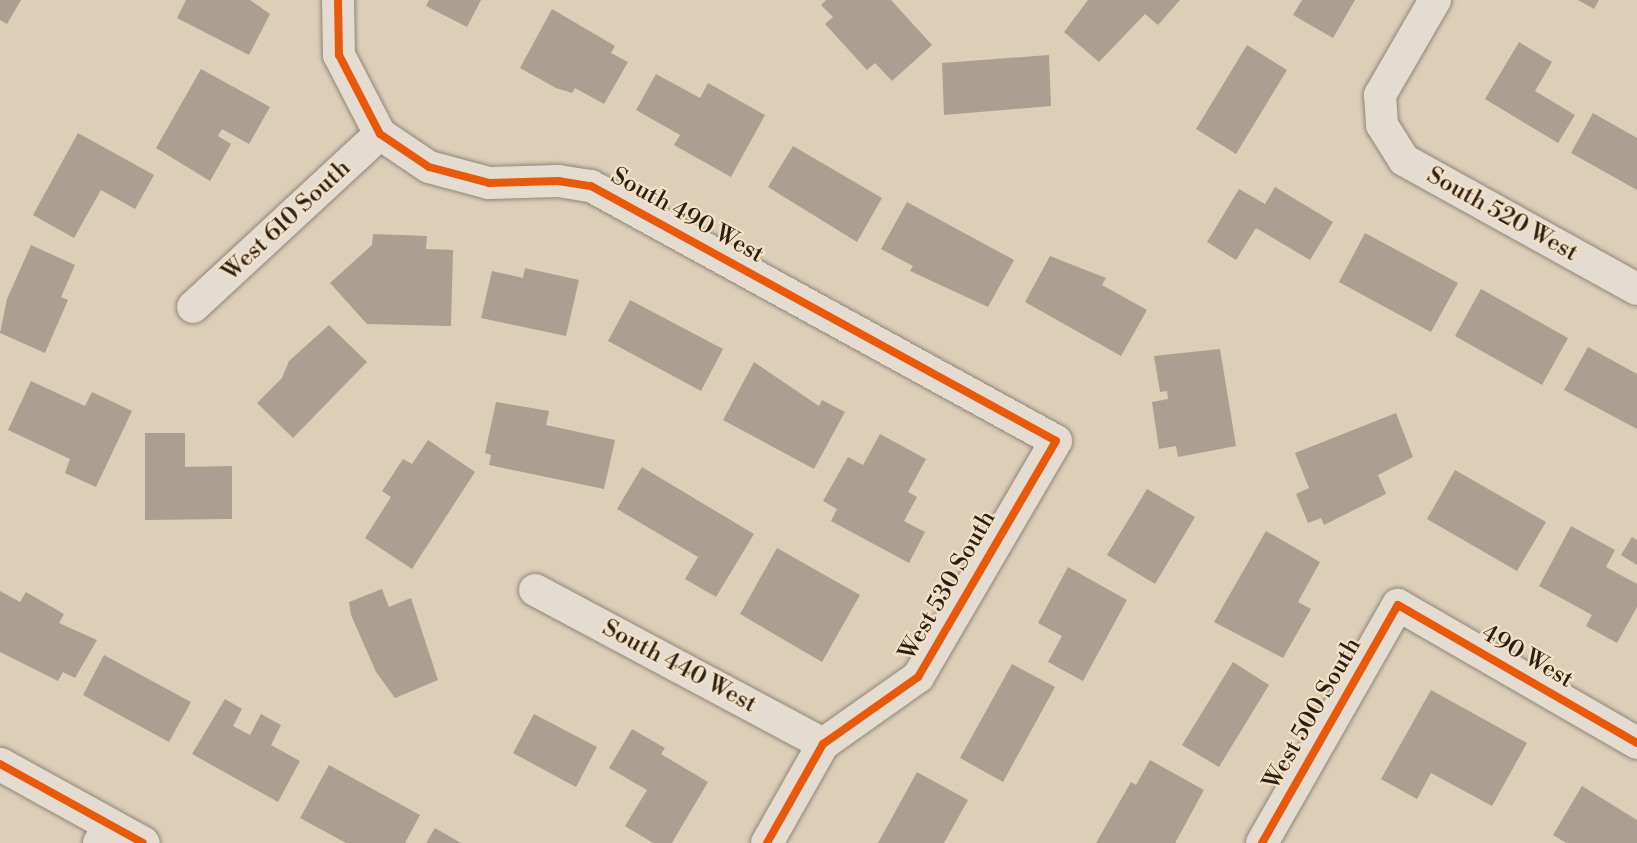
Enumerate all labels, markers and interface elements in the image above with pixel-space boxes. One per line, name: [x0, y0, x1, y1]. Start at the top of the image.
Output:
street label: West 610 South: [217, 154, 357, 288]
street label: South 490 West: [606, 162, 768, 270]
street label: South 520 West: [1421, 162, 1583, 268]
street label: West 530 South: [894, 506, 1002, 666]
street label: South 440 West: [597, 614, 761, 720]
street label: 490 West: [1476, 619, 1578, 695]
street label: West 500 South: [1258, 633, 1368, 795]

